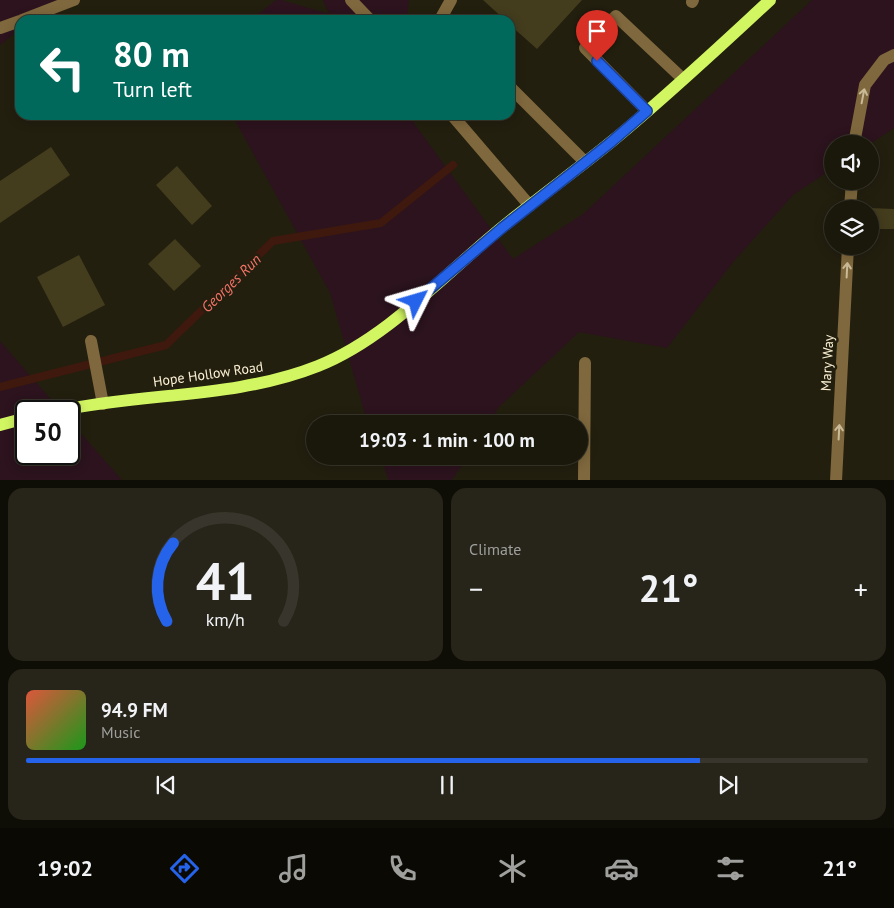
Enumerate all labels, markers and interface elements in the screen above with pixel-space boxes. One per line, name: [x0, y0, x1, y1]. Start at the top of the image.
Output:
pin: [576, 10, 618, 61]
icon: arrive: [583, 17, 611, 45]
text: 80 m: [113, 31, 190, 77]
icon: left: [30, 35, 95, 100]
text: Turn left: [113, 75, 192, 103]
one-way arrow: [859, 88, 868, 104]
map controls: [824, 135, 879, 255]
button: sound: [824, 135, 879, 190]
button: layers: [824, 200, 879, 255]
water label: Georges Run: [197, 250, 265, 316]
one-way arrow: [843, 262, 852, 278]
position arrow: [389, 274, 441, 326]
street label: Mary Way: [817, 334, 837, 392]
street label: Hope Hollow Road: [152, 357, 264, 391]
speed limit sign: 50: [15, 400, 80, 465]
one-way arrow: [834, 424, 843, 440]
text: 19:03 · 1 min · 100 m: [359, 428, 535, 452]
text: Climate: [469, 539, 521, 559]
text: 41: [196, 547, 255, 614]
text: 21°: [639, 563, 698, 612]
text: −: [469, 570, 483, 607]
text: +: [854, 570, 868, 607]
text: km/h: [206, 608, 245, 631]
text: 94.9 FM: [101, 698, 168, 722]
text: Music: [101, 722, 141, 742]
icon: previous: [152, 771, 180, 799]
icon: pause: [433, 771, 461, 799]
icon: next: [714, 771, 742, 799]
icon: directions: [167, 851, 202, 886]
icon: music: [276, 851, 311, 886]
icon: phone: [385, 851, 420, 886]
icon: climate: [495, 851, 530, 886]
icon: car: [604, 851, 639, 886]
icon: filters: [713, 851, 748, 886]
text: 19:02: [37, 854, 93, 882]
text: 21°: [822, 854, 857, 882]

